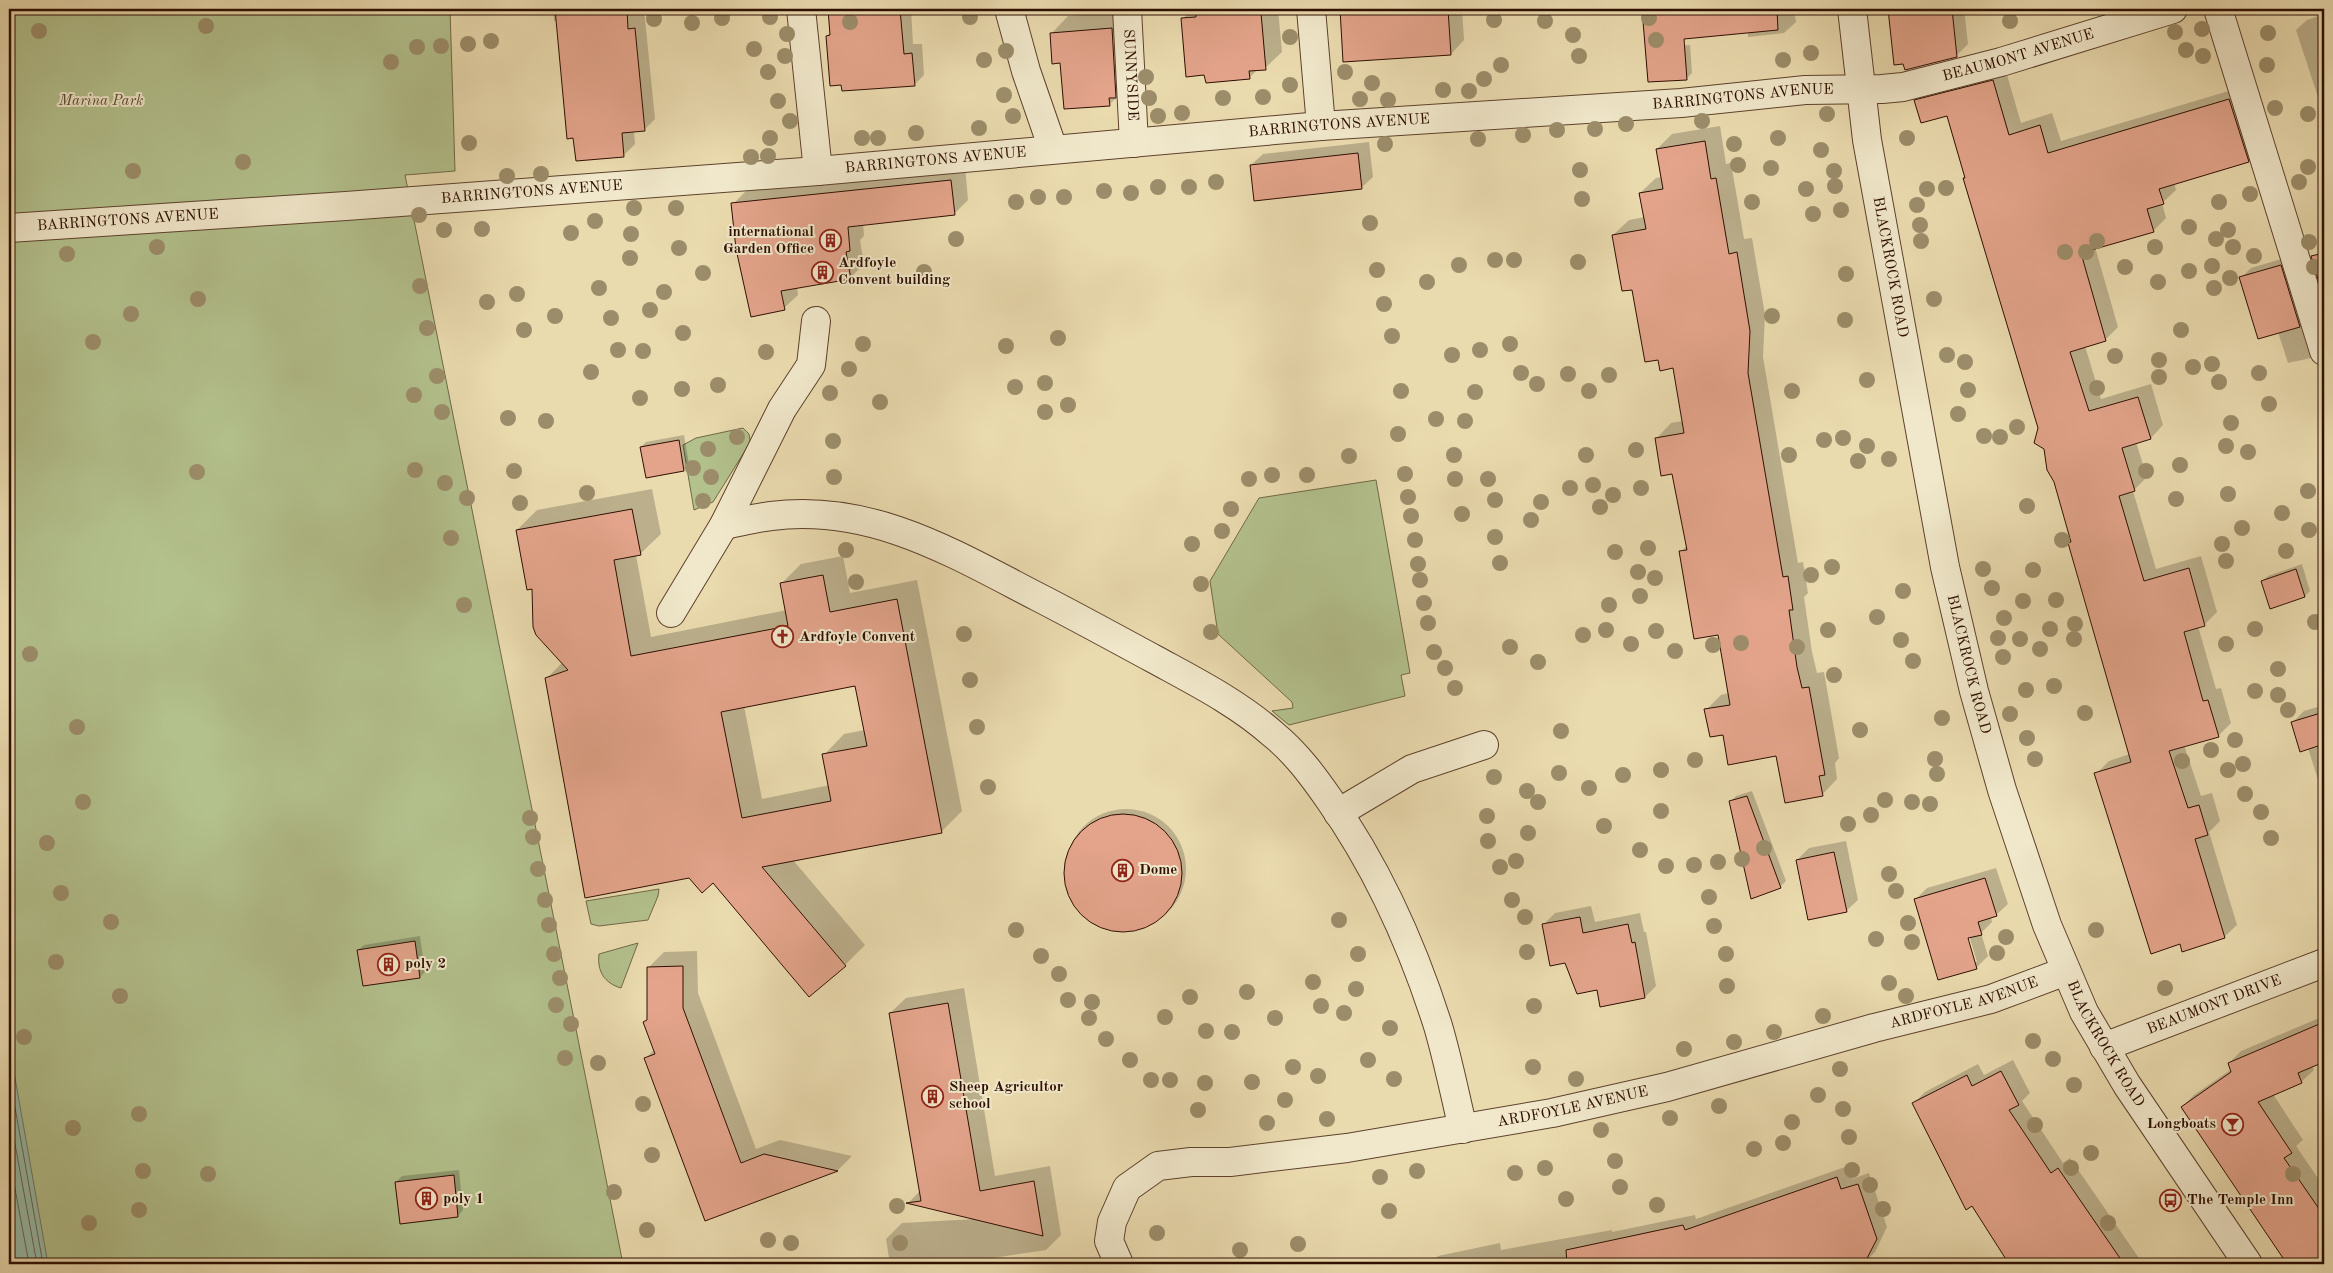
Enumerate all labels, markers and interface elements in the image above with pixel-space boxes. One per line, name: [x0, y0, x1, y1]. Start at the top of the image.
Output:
street label: BEAUMONT AVENUE: [1941, 26, 2096, 84]
street label: SUNNYSIDE: [1121, 29, 1140, 121]
street label: BARRINGTONS AVENUE: [1652, 82, 1834, 112]
park label: Marina Park: [58, 94, 143, 109]
street label: BARRINGTONS AVENUE: [1248, 112, 1430, 140]
street label: BARRINGTONS AVENUE: [844, 145, 1027, 176]
street label: BARRINGTONS AVENUE: [440, 178, 623, 206]
street label: BLACKROCK ROAD: [1870, 195, 1910, 339]
street label: BARRINGTONS AVENUE: [36, 207, 219, 234]
place label: international Garden Office: [723, 225, 814, 257]
building icon: international Garden Office: [818, 229, 842, 253]
place label: Ardfoyle Convent building: [838, 256, 951, 288]
building icon: Ardfoyle Convent building: [810, 260, 834, 284]
street label: BLACKROCK ROAD: [1944, 593, 1993, 736]
church icon: Ardfoyle Convent: [771, 625, 795, 649]
place label: Ardfoyle Convent: [799, 630, 916, 645]
building icon: Dome: [1111, 858, 1135, 882]
place label: Dome: [1139, 863, 1177, 878]
building icon: poly 2: [377, 952, 401, 976]
place label: poly 2: [405, 957, 446, 972]
street label: BEAUMONT DRIVE: [2145, 972, 2284, 1037]
street label: ARDFOYLE AVENUE: [1888, 975, 2040, 1031]
street label: BLACKROCK ROAD: [2064, 978, 2147, 1110]
place label: Sheep Agricultor school: [949, 1080, 1064, 1112]
building icon: Sheep Agricultor school: [921, 1084, 945, 1108]
street label: ARDFOYLE AVENUE: [1496, 1084, 1650, 1130]
bar icon: Longboats: [2220, 1112, 2244, 1136]
place label: Longboats: [2147, 1117, 2216, 1132]
building icon: poly 1: [415, 1187, 439, 1211]
bus stop icon: The Temple Inn: [2159, 1188, 2183, 1212]
place label: poly 1: [443, 1192, 484, 1207]
place label: The Temple Inn: [2187, 1193, 2294, 1208]

